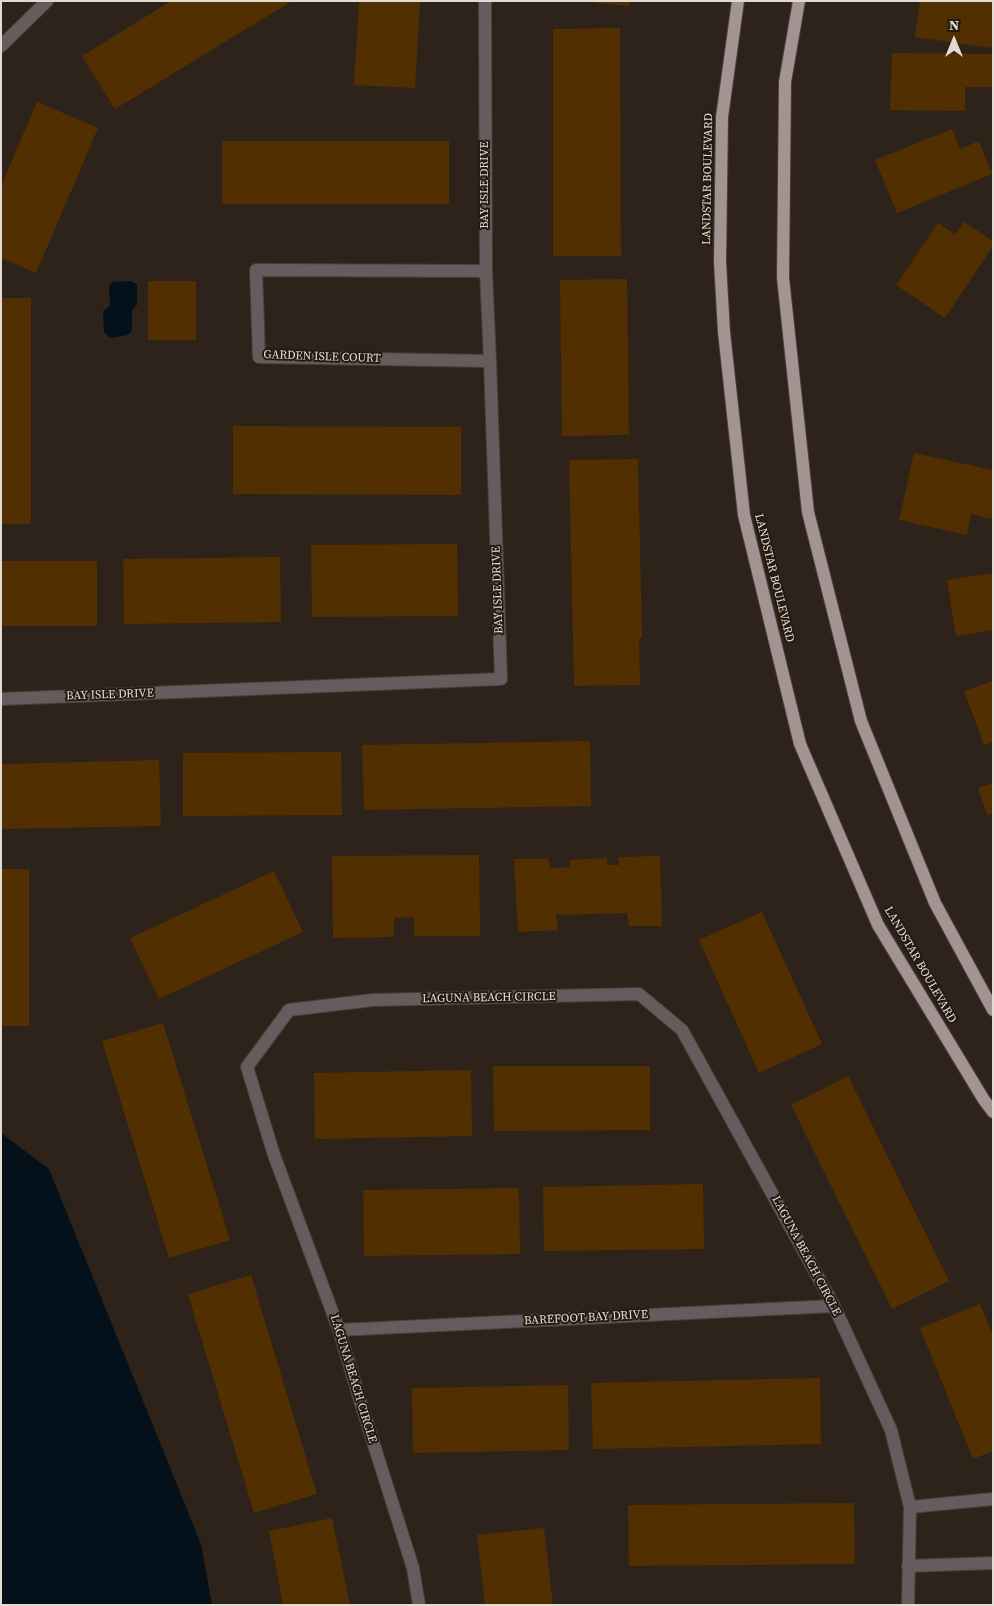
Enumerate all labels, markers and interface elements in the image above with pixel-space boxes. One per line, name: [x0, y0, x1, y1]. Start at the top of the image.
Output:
north arrow: [929, 15, 979, 65]
text: N: [949, 15, 959, 35]
street label: LANDSTAR BOULEVARD: [700, 113, 716, 245]
street label: BAY ISLE DRIVE: [478, 141, 492, 229]
street label: GARDEN ISLE COURT: [263, 348, 381, 366]
street label: LANDSTAR BOULEVARD: [751, 512, 797, 644]
street label: BAY ISLE DRIVE: [489, 546, 507, 634]
street label: BAY ISLE DRIVE: [66, 686, 154, 704]
street label: LANDSTAR BOULEVARD: [881, 904, 959, 1026]
street label: LAGUNA BEACH CIRCLE: [422, 990, 556, 1006]
street label: LAGUNA BEACH CIRCLE: [768, 1194, 844, 1318]
street label: BAREFOOT BAY DRIVE: [524, 1308, 648, 1328]
street label: LAGUNA BEACH CIRCLE: [327, 1313, 379, 1445]

